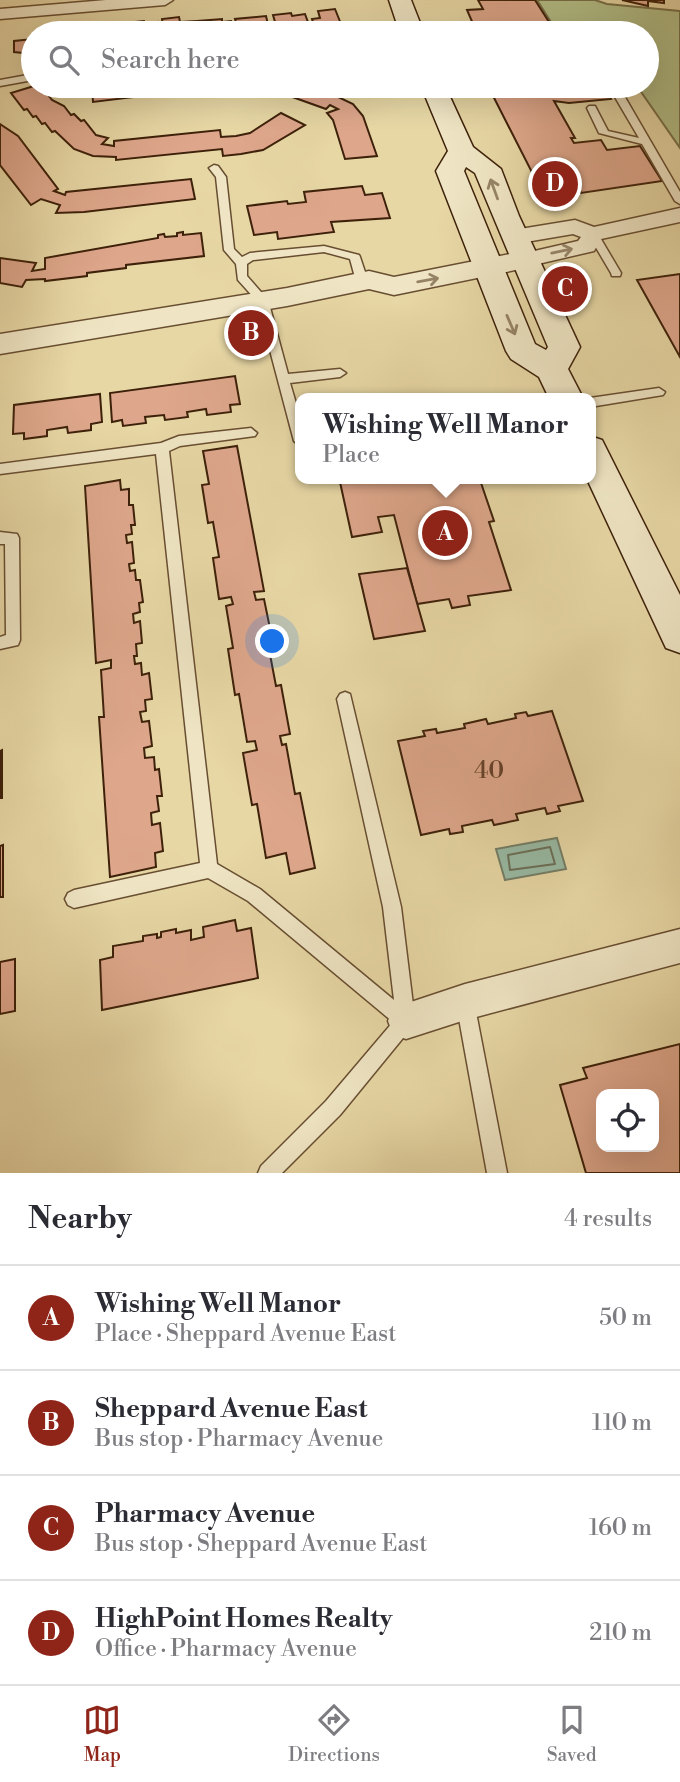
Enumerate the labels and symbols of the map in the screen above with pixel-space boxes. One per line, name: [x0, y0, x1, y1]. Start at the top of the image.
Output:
pin: D: [532, 158, 578, 210]
one-way arrow: [487, 178, 500, 200]
one-way arrow: [551, 244, 573, 257]
pin: C: [542, 263, 588, 315]
one-way arrow: [416, 273, 439, 286]
pin: B: [228, 307, 274, 359]
one-way arrow: [505, 314, 518, 336]
pin: A: [422, 507, 468, 559]
your location: [255, 624, 289, 658]
house number: 40: [474, 756, 504, 786]

